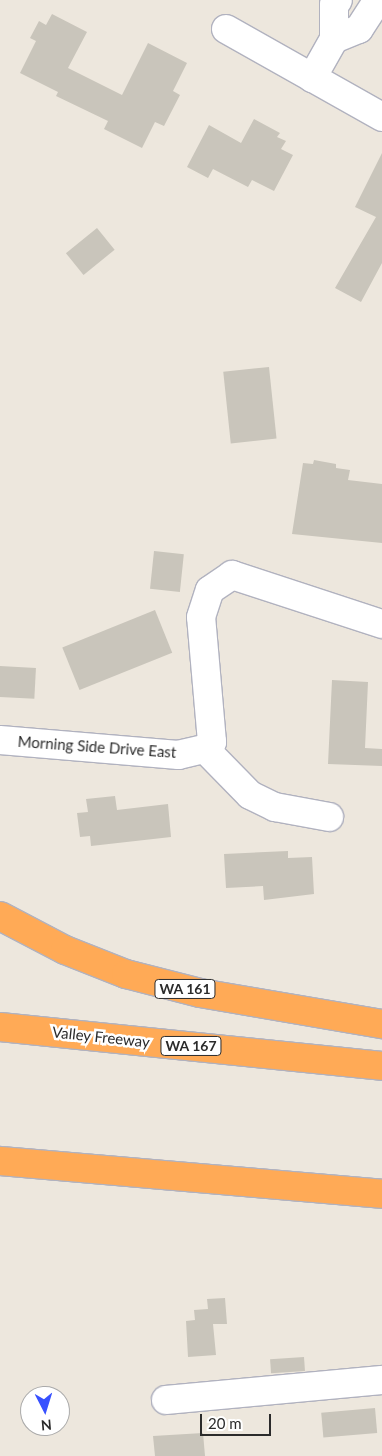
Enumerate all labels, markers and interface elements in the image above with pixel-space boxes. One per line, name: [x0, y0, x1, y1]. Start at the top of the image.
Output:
street label: Morning Side Drive East: [17, 732, 177, 762]
road number: WA 161: [154, 978, 216, 1001]
street label: Valley Freeway: [51, 1023, 151, 1051]
road number: WA 167: [160, 1034, 222, 1058]
north arrow: [20, 1386, 70, 1436]
scale bar: [202, 1404, 273, 1436]
text: 20 m: [208, 1414, 242, 1432]
text: N: [40, 1417, 52, 1434]

